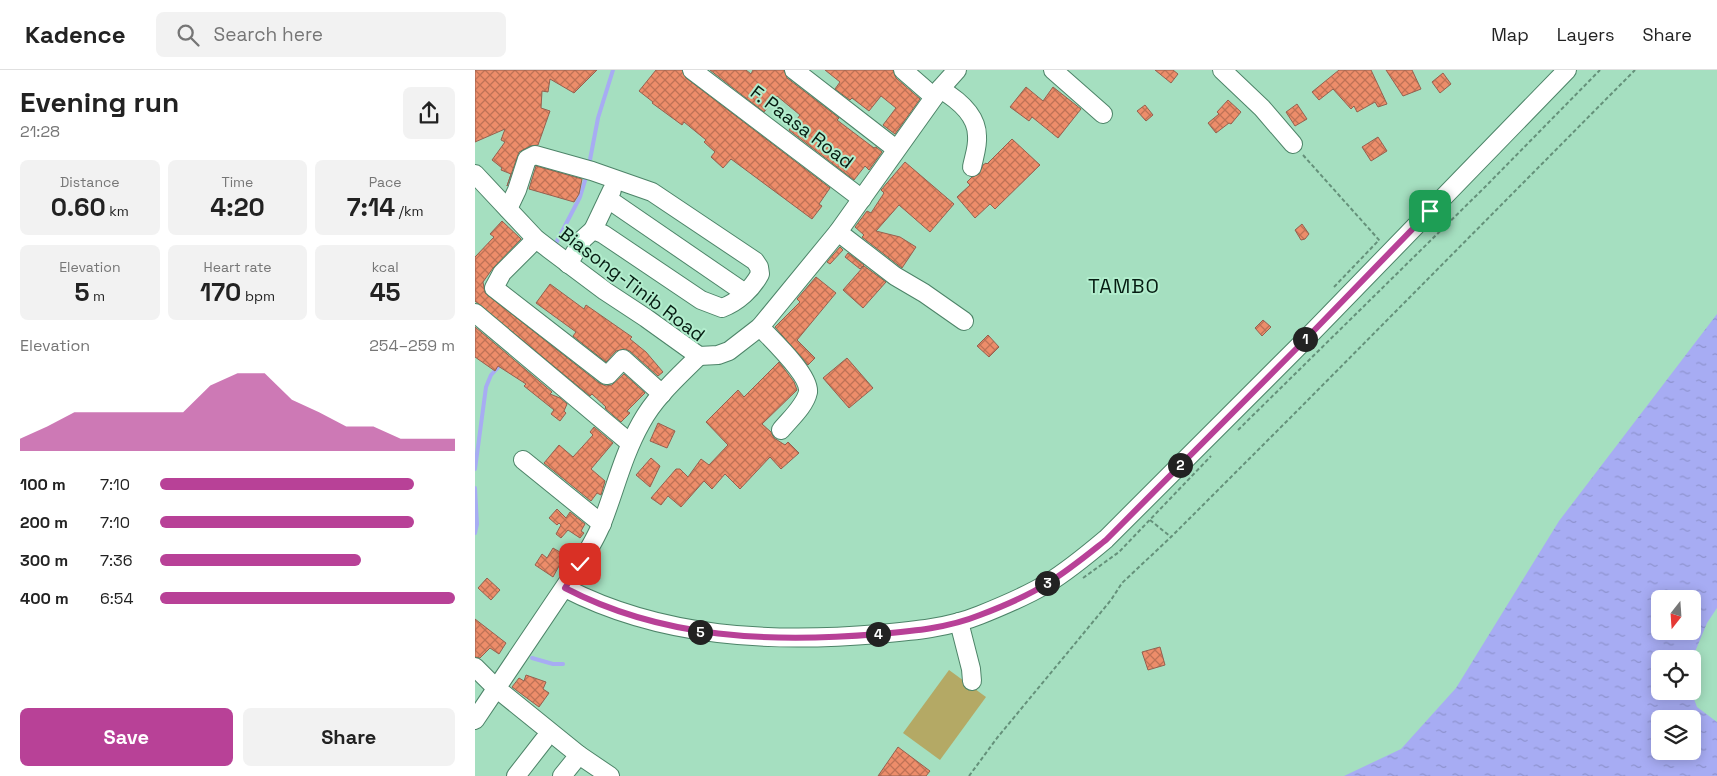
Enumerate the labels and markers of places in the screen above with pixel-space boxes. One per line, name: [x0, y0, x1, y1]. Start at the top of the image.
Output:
pin: [1409, 190, 1451, 232]
pin: 1: [1293, 326, 1317, 352]
pin: 2: [1167, 452, 1193, 478]
pin: [559, 543, 601, 585]
pin: 3: [1035, 570, 1059, 596]
pin: 5: [687, 620, 713, 644]
pin: 4: [865, 622, 891, 646]

